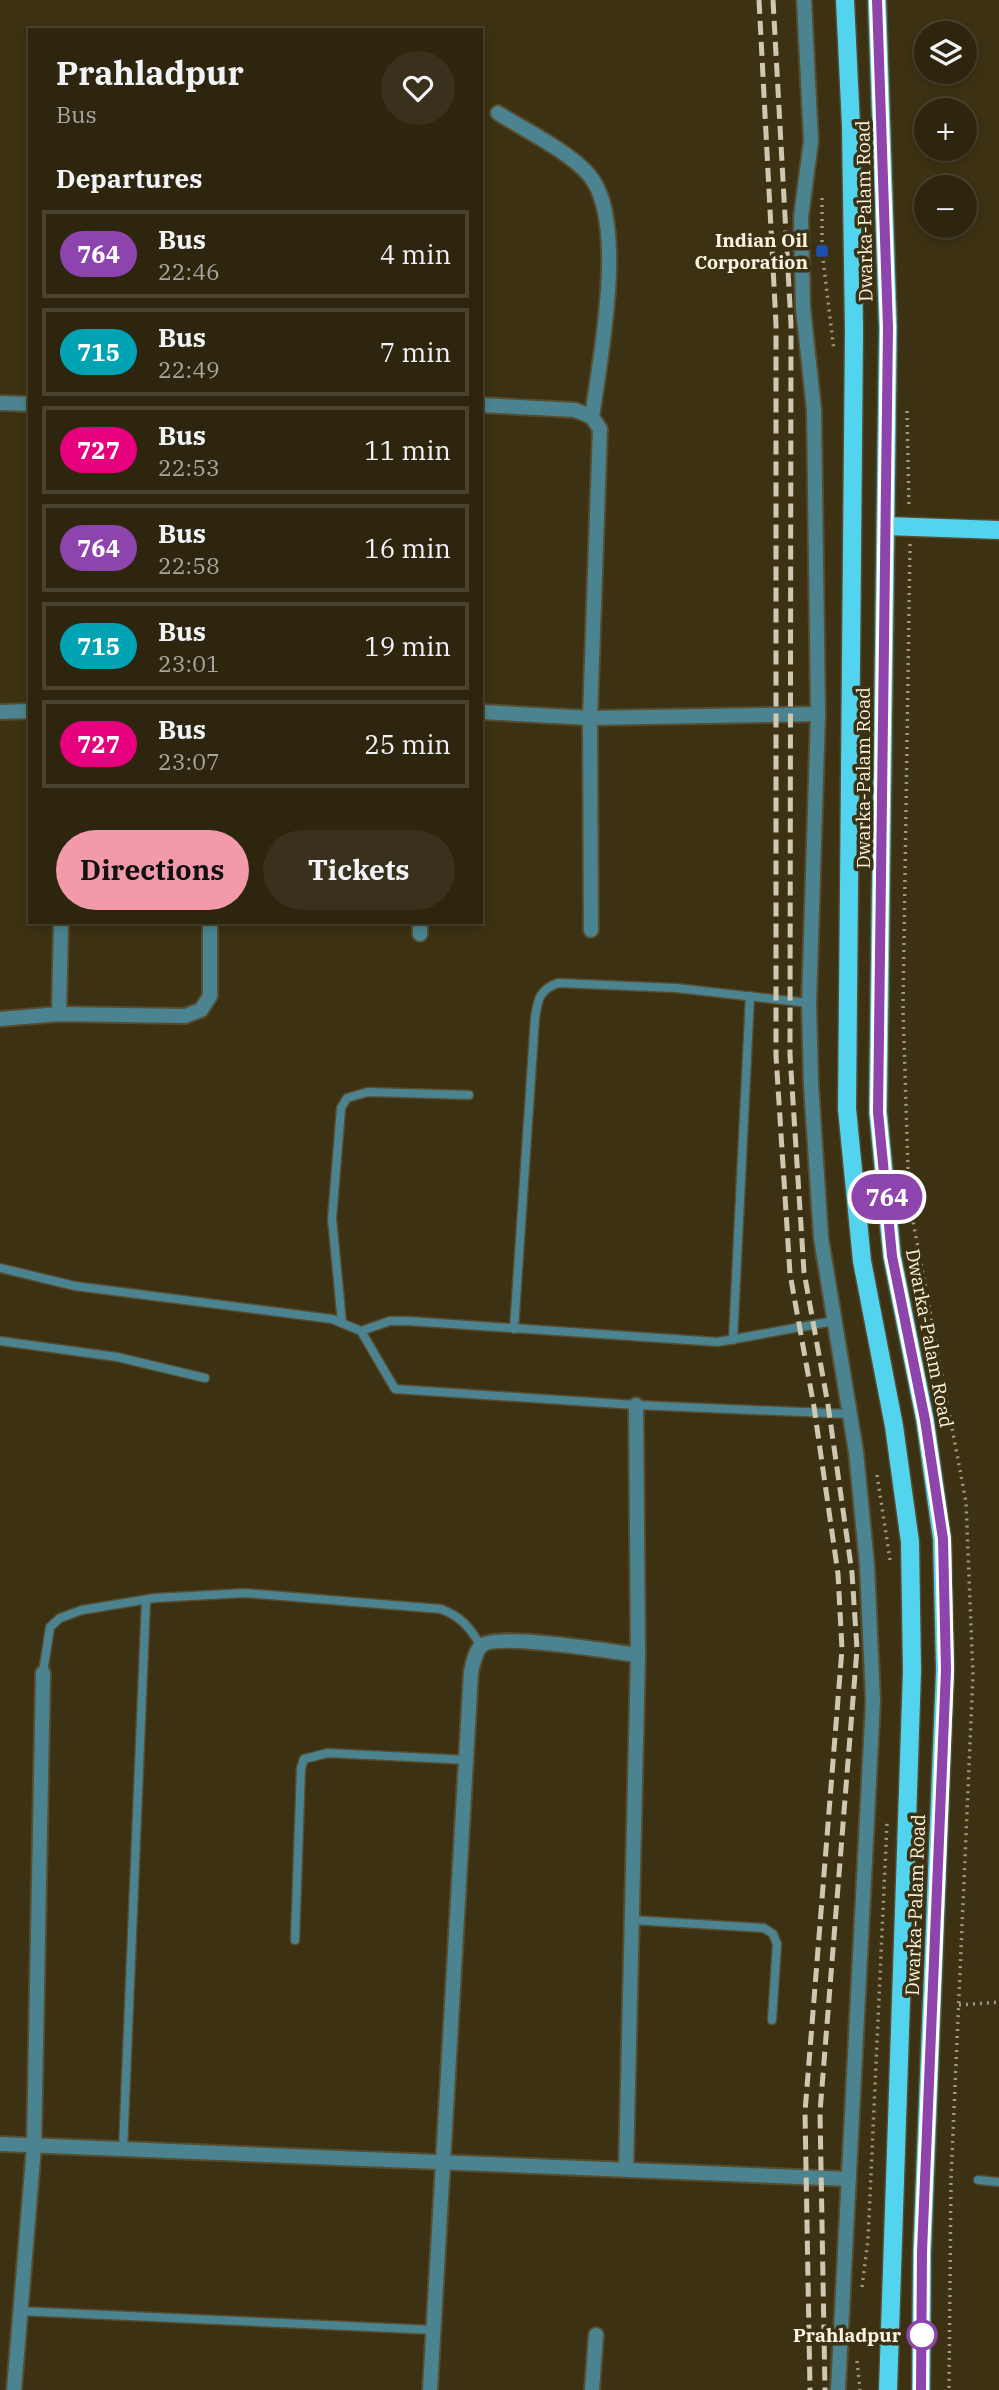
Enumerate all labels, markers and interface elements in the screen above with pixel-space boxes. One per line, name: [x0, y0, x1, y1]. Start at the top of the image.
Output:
map controls: [914, 21, 977, 238]
button: layers: [914, 21, 977, 84]
text: Prahladpur: [56, 51, 244, 94]
button: heart: [381, 51, 455, 125]
button: +: [914, 98, 977, 161]
text: Bus: [56, 99, 97, 129]
street label: Dwarka-Palam Road: [850, 120, 878, 302]
text: Departures: [56, 161, 202, 195]
button: −: [914, 175, 977, 238]
text: Bus: [158, 222, 206, 256]
place label: Indian Oil Corporation: [694, 228, 808, 274]
text: 4 min: [380, 237, 451, 271]
text: 764: [77, 238, 120, 270]
marker: Indian Oil Corporation: [814, 243, 830, 259]
text: 22:46: [158, 256, 220, 286]
text: Bus: [158, 320, 206, 354]
text: 7 min: [380, 335, 451, 369]
text: 715: [77, 336, 120, 368]
text: 22:49: [158, 354, 220, 384]
text: Bus: [158, 418, 206, 452]
text: 11 min: [364, 433, 451, 467]
text: 727: [77, 434, 120, 466]
text: 22:53: [158, 452, 220, 482]
text: Bus: [158, 516, 206, 550]
text: 16 min: [364, 531, 451, 565]
text: 764: [77, 532, 120, 564]
text: 22:58: [158, 550, 220, 580]
text: Bus: [158, 614, 206, 648]
text: 19 min: [364, 629, 451, 663]
text: 715: [77, 630, 120, 662]
text: 23:01: [158, 648, 220, 678]
street label: Dwarka-Palam Road: [851, 687, 875, 869]
text: Bus: [158, 712, 206, 746]
text: 25 min: [364, 727, 451, 761]
text: 727: [77, 728, 120, 760]
text: 23:07: [158, 746, 220, 776]
button: Directions: [56, 830, 249, 910]
button: Tickets: [263, 830, 455, 910]
line badge: 764: [847, 1174, 927, 1220]
text: 764: [865, 1181, 909, 1213]
street label: Dwarka-Palam Road: [901, 1247, 959, 1429]
street label: Dwarka-Palam Road: [900, 1814, 930, 1996]
marker: Prahladpur: [907, 2320, 937, 2350]
place label: Prahladpur: [793, 2323, 902, 2347]

